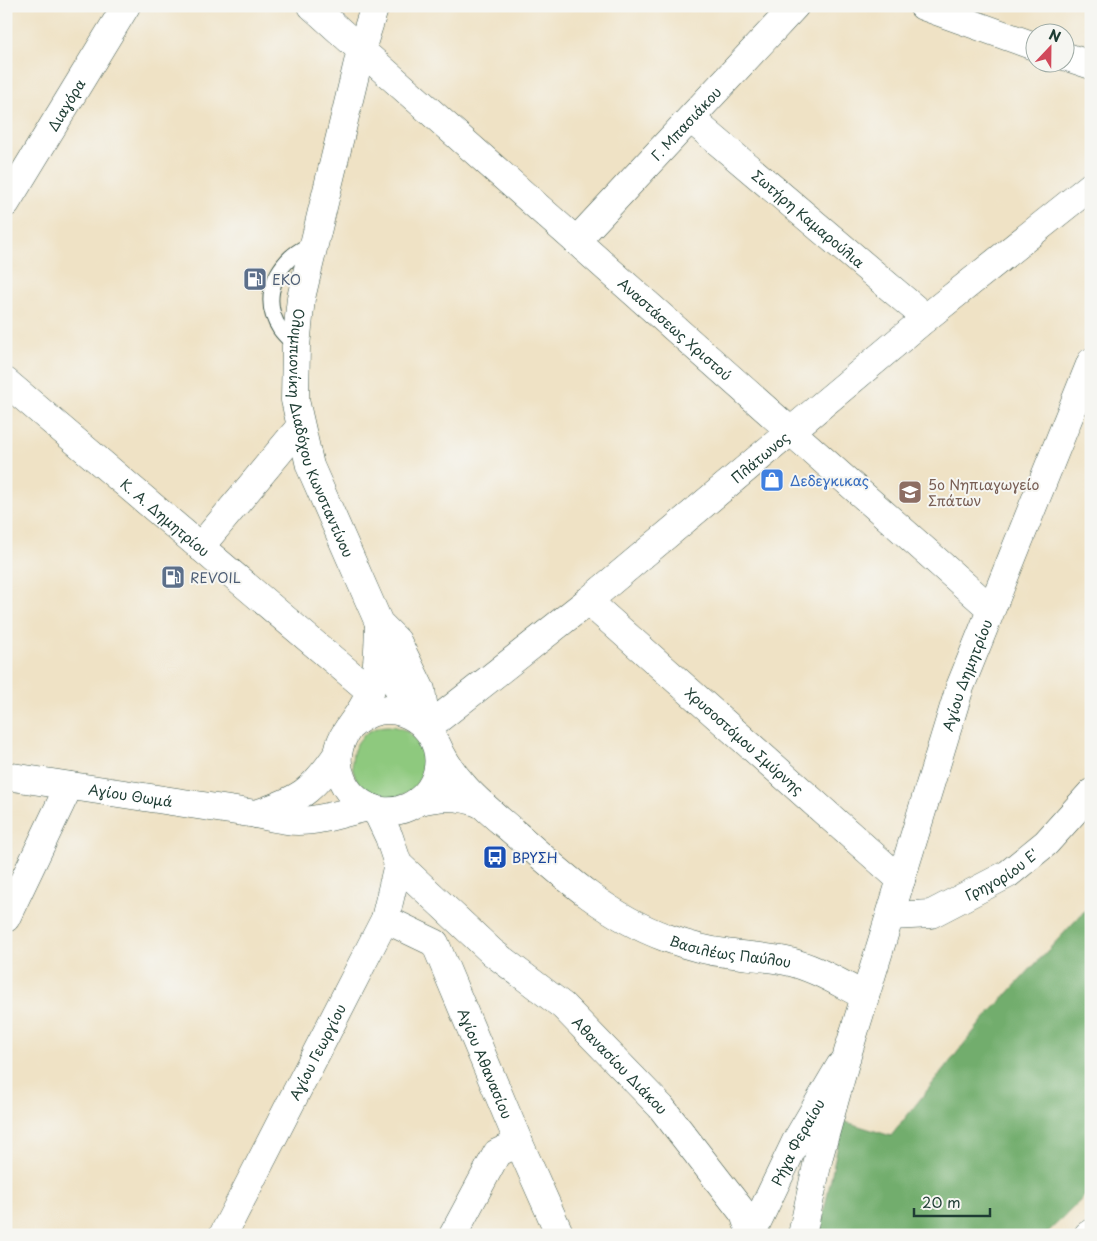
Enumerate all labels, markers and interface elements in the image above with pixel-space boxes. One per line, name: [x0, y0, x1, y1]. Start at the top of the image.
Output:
north arrow: [1024, 22, 1074, 72]
text: N: [1046, 24, 1064, 47]
street label: Διαγόρα: [42, 75, 90, 135]
street label: Γ. Μπασιάκου: [646, 81, 726, 165]
street label: Σωτήρη Καμαρούλια: [748, 165, 869, 272]
fuel station icon: EKO: [242, 266, 268, 292]
place label: EKO: [272, 269, 301, 290]
street label: Αναστάσεως Χριστού: [614, 273, 737, 385]
street label: Ολυμπιονίκη Διαδόχου Κωνσταντίνου: [284, 308, 359, 560]
street label: Πλάτωνος: [726, 427, 793, 488]
shop icon: Δεδεγκικας: [759, 467, 785, 493]
place label: Δεδεγκικας: [790, 470, 869, 491]
street label: Κ. Α. Δημητρίου: [116, 473, 214, 561]
place label: 5ο Νηπιαγωγείο Σπάτων: [928, 474, 1039, 511]
school or university icon: 5ο Νηπιαγωγείο Σπάτων: [897, 479, 923, 505]
fuel station icon: REVOIL: [160, 564, 186, 590]
place label: REVOIL: [190, 567, 241, 588]
street label: Αγίου Δημητρίου: [937, 616, 997, 734]
street label: Χρυσοστόμου Σμύρνης: [681, 682, 809, 799]
street label: Αγίου Θωμά: [87, 778, 174, 812]
street label: Γρηγορίου Ε': [961, 843, 1042, 905]
bus stop icon: ΒΡΥΣΗ: [482, 844, 508, 870]
place label: ΒΡΥΣΗ: [512, 847, 558, 868]
street label: Βασιλέως Παύλου: [667, 929, 794, 972]
street label: Αγίου Γεωργίου: [284, 1000, 350, 1103]
street label: Αγίου Αθανασίου: [453, 1005, 518, 1122]
street label: Αθανασίου Διάκου: [568, 1011, 673, 1118]
street label: Ρήγα Φεραίου: [766, 1094, 829, 1189]
scale bar: [914, 1186, 991, 1218]
text: 20 m: [922, 1190, 961, 1213]

